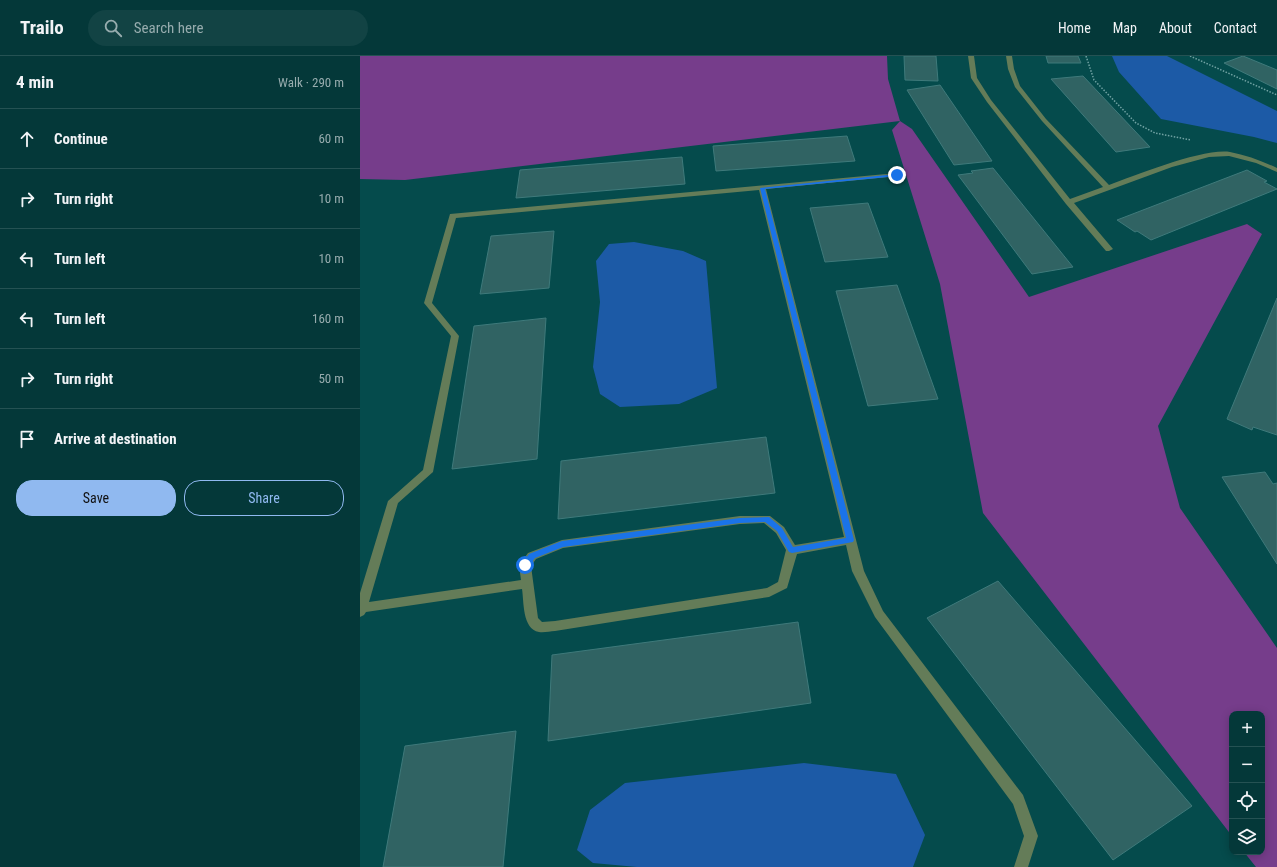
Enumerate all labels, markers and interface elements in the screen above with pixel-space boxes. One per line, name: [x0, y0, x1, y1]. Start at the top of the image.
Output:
search box: [88, 10, 368, 46]
text: Trailo: [20, 16, 64, 39]
icon: search: [102, 17, 124, 39]
text: Search here: [134, 19, 203, 37]
text: Home: [1058, 20, 1091, 36]
text: Map: [1113, 20, 1137, 36]
text: About: [1159, 20, 1192, 36]
text: Contact: [1214, 20, 1257, 36]
text: 4 min: [16, 72, 54, 92]
text: Walk · 290 m: [278, 75, 344, 90]
icon: ahead: [16, 128, 38, 150]
text: Continue: [54, 130, 108, 148]
text: 60 m: [318, 131, 344, 146]
route end: [888, 166, 906, 184]
icon: right: [16, 188, 38, 210]
text: Turn right: [54, 190, 113, 208]
text: 10 m: [318, 191, 344, 206]
icon: left: [16, 248, 38, 270]
text: Turn left: [54, 250, 105, 268]
text: 10 m: [318, 251, 344, 266]
icon: left: [16, 308, 38, 330]
text: Turn left: [54, 310, 105, 328]
text: 160 m: [312, 311, 344, 326]
icon: right: [16, 368, 38, 390]
text: Turn right: [54, 370, 113, 388]
text: 50 m: [318, 371, 344, 386]
icon: arrive: [16, 428, 38, 450]
text: Arrive at destination: [54, 430, 177, 448]
button: Save: [16, 480, 176, 516]
button: Share: [184, 480, 344, 516]
route start: [516, 556, 534, 574]
map controls: [1229, 711, 1265, 855]
button: +: [1229, 711, 1265, 747]
button: −: [1229, 747, 1265, 783]
button: locate: [1229, 783, 1265, 819]
button: layers: [1229, 819, 1265, 855]

